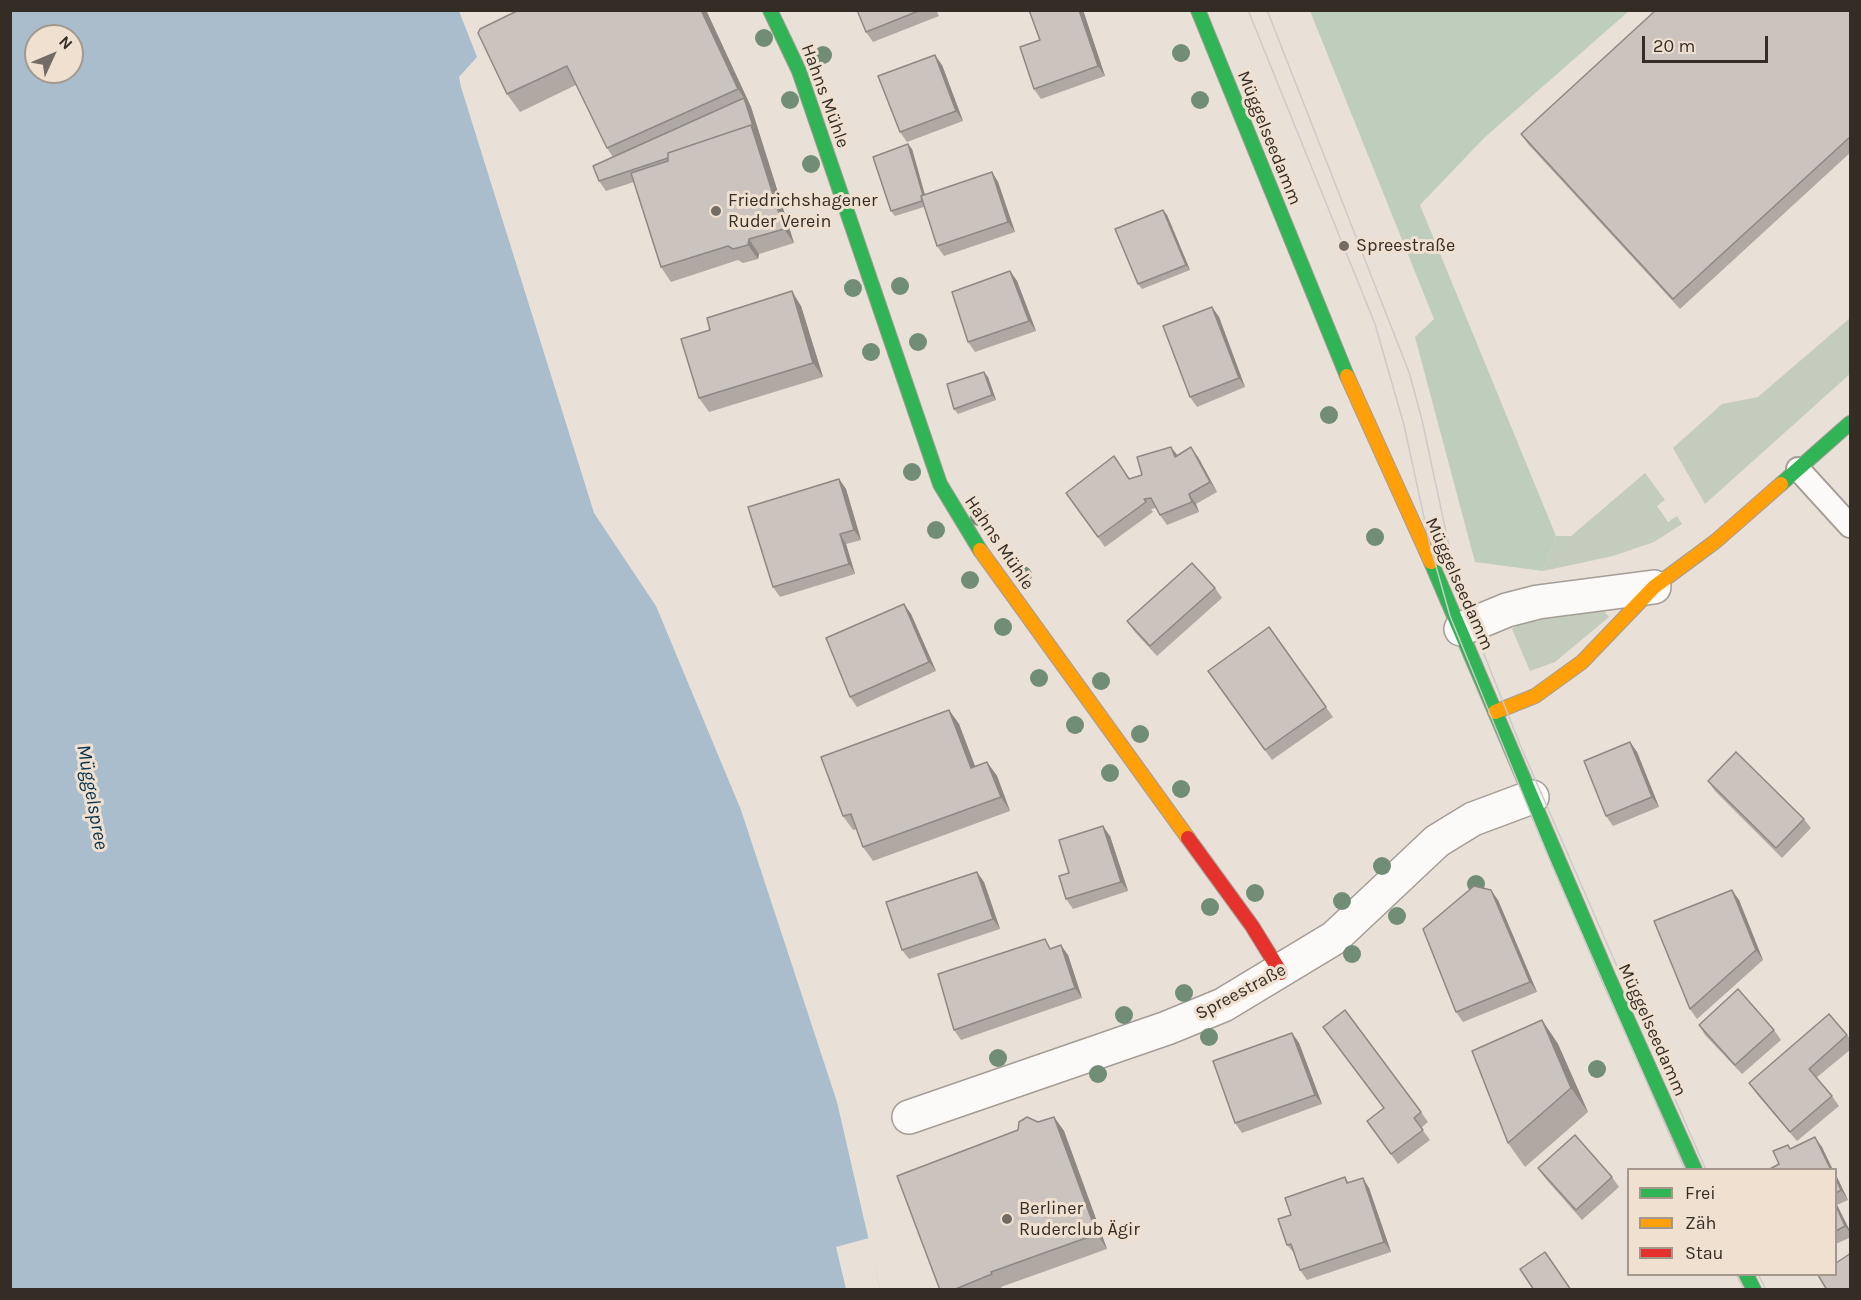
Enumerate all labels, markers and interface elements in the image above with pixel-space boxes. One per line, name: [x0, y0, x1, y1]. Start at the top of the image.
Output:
north arrow: [24, 24, 84, 84]
scale bar: [1645, 24, 1771, 62]
text: N: [55, 32, 77, 53]
text: 20 m: [1653, 35, 1695, 57]
street label: Hahns Mühle: [796, 41, 854, 151]
street label: Müggelseedamm: [1232, 68, 1306, 208]
place label: Friedrichshagener Ruder Verein: [728, 190, 877, 232]
marker: Friedrichshagener Ruder Verein: [709, 204, 723, 218]
place label: Spreestraße: [1356, 235, 1455, 257]
marker: Spreestraße: [1337, 239, 1351, 253]
street label: Hahns Mühle: [960, 492, 1038, 594]
street label: Müggelseedamm: [1420, 514, 1498, 654]
water label: Müggelspree: [71, 743, 113, 851]
street label: Spreestraße: [1192, 959, 1290, 1025]
street label: Müggelseedamm: [1613, 960, 1691, 1100]
legend: [1627, 1168, 1837, 1276]
text: Frei: [1685, 1182, 1716, 1204]
place label: Berliner Ruderclub Ägir: [1019, 1198, 1140, 1240]
marker: Berliner Ruderclub Ägir: [1000, 1212, 1014, 1226]
text: Zäh: [1685, 1212, 1716, 1234]
text: Stau: [1685, 1242, 1723, 1264]

